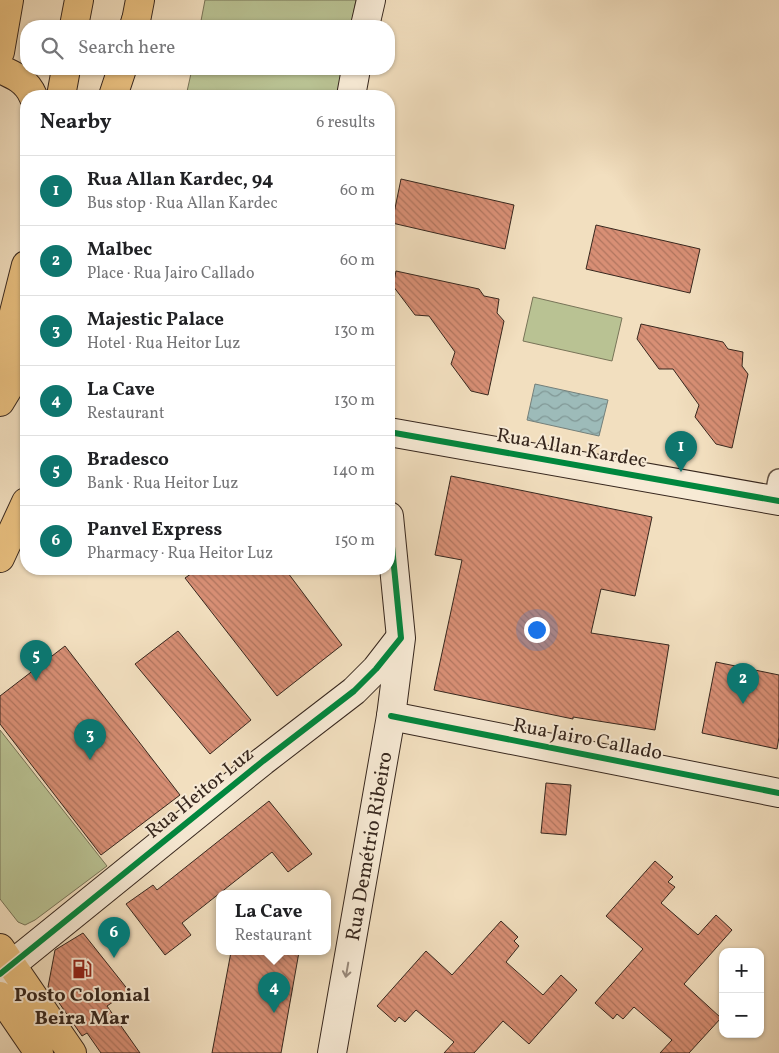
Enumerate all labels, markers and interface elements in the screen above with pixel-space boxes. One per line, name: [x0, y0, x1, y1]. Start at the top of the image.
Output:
search box: [20, 20, 395, 75]
icon: search: [38, 34, 66, 62]
text: Search here: [78, 35, 175, 61]
text: Nearby: [40, 108, 111, 137]
text: 6 results: [316, 112, 375, 134]
text: Rua Allan Kardec, 94: [87, 167, 273, 193]
text: 1: [53, 180, 59, 202]
text: 60 m: [340, 180, 375, 202]
text: Bus stop · Rua Allan Kardec: [87, 193, 278, 215]
text: Malbec: [87, 237, 152, 263]
text: 2: [52, 250, 60, 272]
text: 60 m: [340, 250, 375, 272]
text: Place · Rua Jairo Callado: [87, 263, 254, 285]
text: Majestic Palace: [87, 307, 224, 333]
text: 3: [52, 320, 60, 342]
text: 130 m: [334, 320, 375, 342]
text: Hotel · Rua Heitor Luz: [87, 333, 240, 355]
text: La Cave: [87, 377, 155, 403]
text: 4: [51, 390, 61, 412]
text: 130 m: [334, 390, 375, 412]
text: Restaurant: [87, 403, 165, 425]
street label: Rua Allan Kardec: [494, 422, 649, 476]
pin: 1: [665, 431, 697, 472]
text: Bradesco: [87, 447, 169, 473]
text: 5: [52, 460, 60, 482]
text: 140 m: [333, 460, 375, 482]
text: Bank · Rua Heitor Luz: [87, 473, 238, 495]
text: Panvel Express: [87, 517, 222, 543]
text: 6: [52, 530, 60, 552]
text: 150 m: [334, 530, 375, 552]
text: Pharmacy · Rua Heitor Luz: [87, 543, 273, 565]
your location: [524, 617, 550, 643]
pin: 5: [20, 640, 52, 681]
pin: 2: [727, 663, 759, 704]
street label: Rua Jairo Callado: [511, 712, 665, 768]
pin: 3: [74, 719, 106, 760]
street label: Rua Heitor Luz: [140, 741, 260, 846]
street label: Rua Demétrio Ribeiro: [340, 750, 400, 943]
popup: [216, 890, 331, 955]
text: La Cave: [235, 899, 302, 925]
pin: 6: [98, 917, 130, 958]
text: Restaurant: [235, 925, 312, 947]
map controls: [719, 948, 764, 1038]
button: +: [719, 948, 764, 993]
fuel station icon: Posto Colonial Beira Mar: [71, 958, 93, 980]
one-way arrow: [341, 962, 351, 978]
pin: 4: [258, 972, 290, 1013]
place label: Posto Colonial Beira Mar: [14, 982, 150, 1033]
button: −: [719, 993, 764, 1038]

